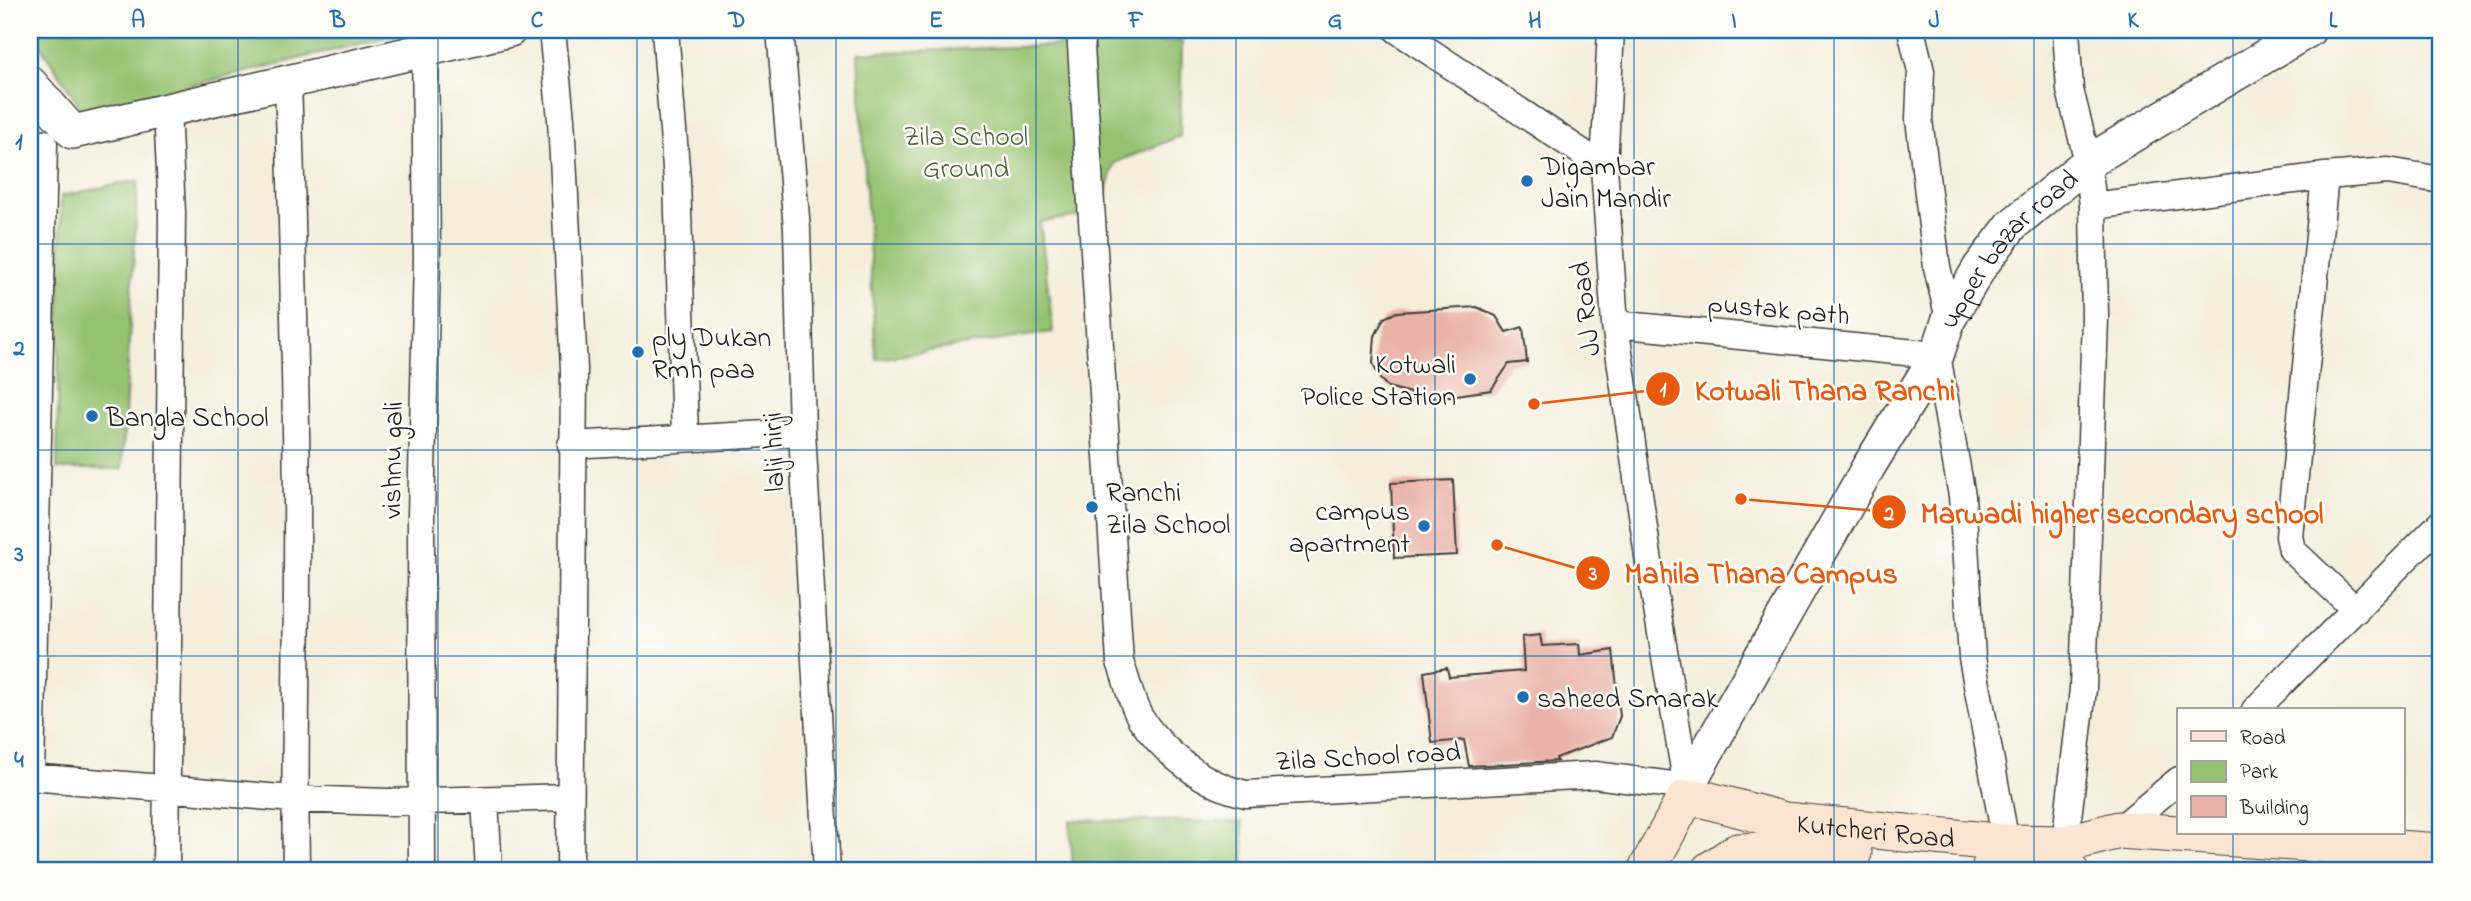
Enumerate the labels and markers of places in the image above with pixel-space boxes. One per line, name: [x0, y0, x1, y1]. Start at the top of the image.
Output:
place label: Digambar Jain Mandir: [1540, 148, 1671, 221]
marker: Digambar Jain Mandir: [1519, 173, 1535, 189]
place label: ply Dukan Rmh paa: [652, 319, 771, 392]
marker: ply Dukan Rmh paa: [630, 344, 646, 360]
place label: Kotwali Police Station: [1301, 346, 1456, 419]
callout: Kotwali Thana Ranchi: [1645, 364, 1969, 415]
marker: Kotwali Police Station: [1462, 371, 1478, 387]
place label: Bangla School: [105, 399, 269, 440]
marker: Bangla School: [84, 408, 100, 424]
place label: Ranchi Zila School: [1106, 474, 1230, 547]
callout: Marwadi higher secondary school: [1872, 487, 2338, 538]
place label: campus apartment: [1289, 493, 1410, 566]
marker: Ranchi Zila School: [1084, 499, 1100, 515]
marker: campus apartment: [1416, 518, 1432, 534]
callout: Mahila Thana Campus: [1575, 547, 1912, 598]
place label: saheed Smarak: [1537, 680, 1719, 721]
marker: saheed Smarak: [1515, 689, 1531, 705]

